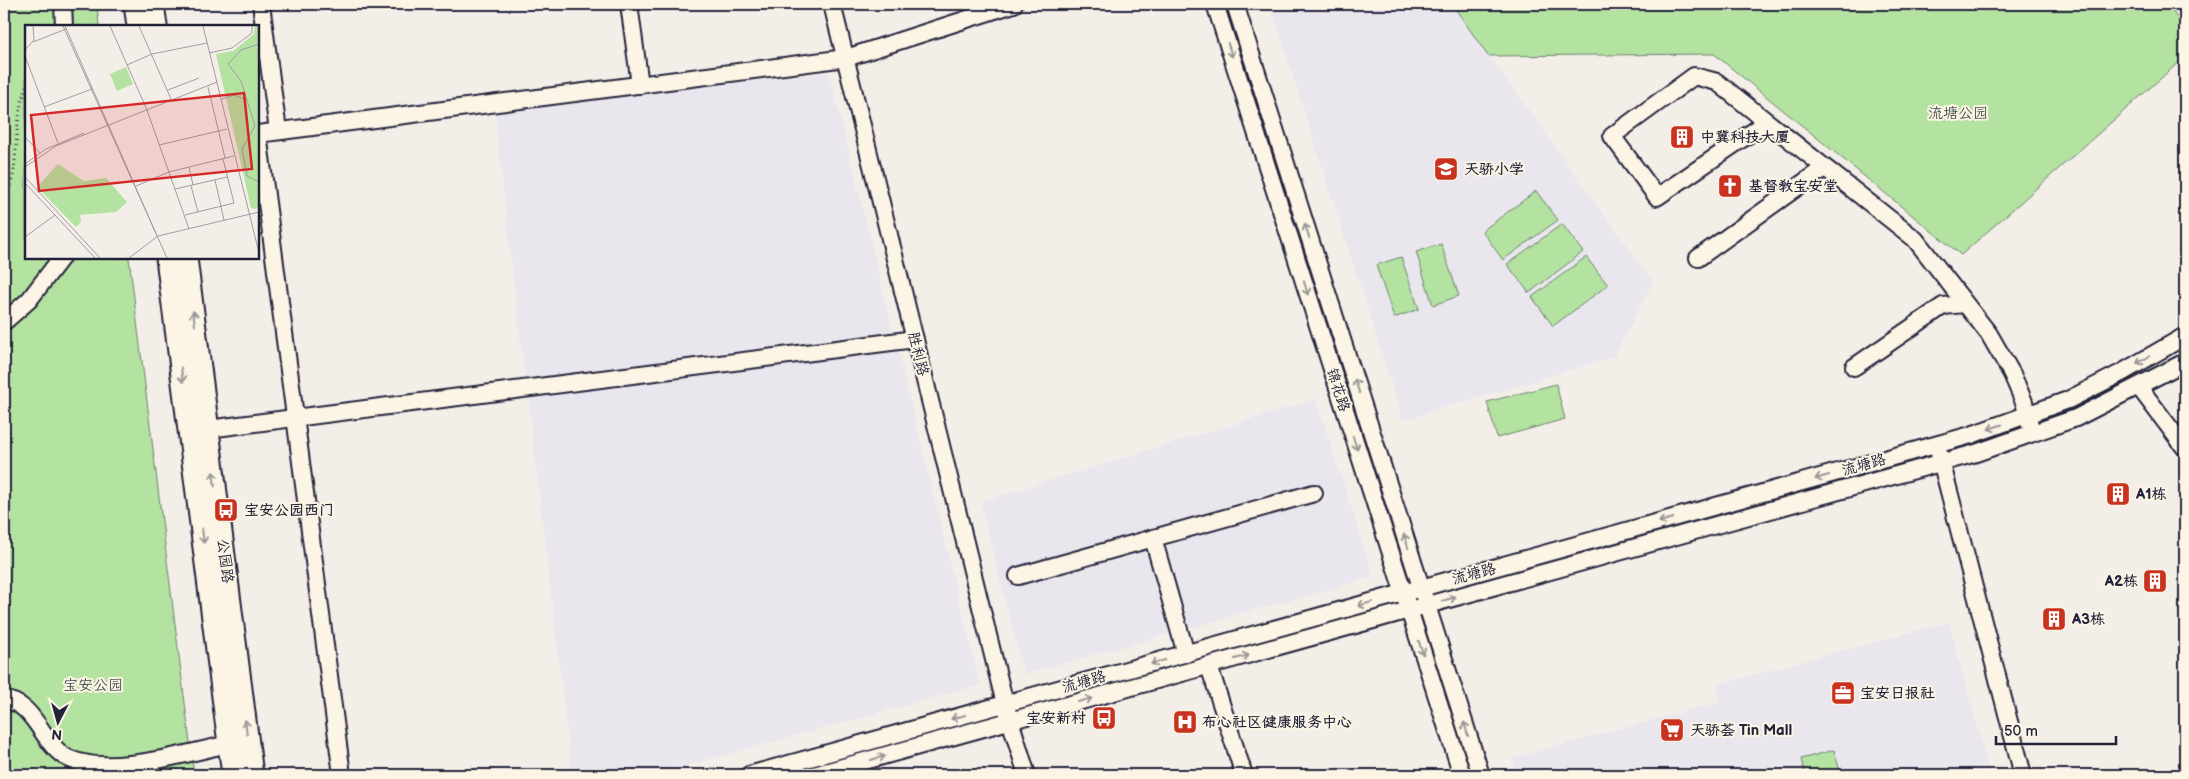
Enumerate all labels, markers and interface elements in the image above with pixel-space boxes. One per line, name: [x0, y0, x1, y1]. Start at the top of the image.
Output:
inset map: [25, 25, 259, 259]
one-way arrow: [1226, 42, 1235, 58]
park label: 流塘公园: [1928, 104, 1988, 123]
building icon: 中冀科技大厦: [1669, 124, 1695, 150]
place label: 中冀科技大厦: [1700, 128, 1790, 147]
school or university icon: 天骄小学: [1433, 156, 1459, 182]
place label: 天骄小学: [1464, 160, 1524, 179]
church icon: 基督教宝安堂: [1717, 173, 1743, 199]
place label: 基督教宝安堂: [1748, 177, 1838, 196]
one-way arrow: [1302, 223, 1312, 239]
one-way arrow: [1302, 280, 1311, 296]
one-way arrow: [188, 310, 198, 326]
street label: 胜利路: [903, 330, 933, 378]
one-way arrow: [2137, 356, 2151, 366]
street label: 锦花路: [1322, 366, 1354, 414]
one-way arrow: [177, 367, 187, 383]
one-way arrow: [1351, 378, 1361, 394]
one-way arrow: [1988, 423, 2004, 432]
one-way arrow: [1351, 435, 1361, 451]
street label: 流塘路: [1840, 450, 1888, 480]
one-way arrow: [209, 471, 219, 487]
one-way arrow: [1815, 472, 1831, 482]
building icon: A1栋: [2105, 481, 2131, 507]
place label: A1栋: [2135, 485, 2166, 504]
bus stop icon: 宝安公园西门: [213, 497, 239, 523]
place label: 宝安公园西门: [244, 501, 334, 520]
one-way arrow: [1658, 516, 1674, 526]
one-way arrow: [198, 528, 208, 544]
one-way arrow: [1401, 533, 1410, 549]
street label: 公园路: [213, 538, 237, 584]
street label: 流塘路: [1450, 559, 1498, 589]
building icon: A2栋: [2142, 568, 2168, 594]
place label: A2栋: [2104, 572, 2138, 591]
one-way arrow: [1440, 594, 1456, 603]
one-way arrow: [1358, 600, 1374, 609]
building icon: A3栋: [2041, 606, 2067, 632]
place label: A3栋: [2071, 610, 2105, 629]
one-way arrow: [1417, 640, 1426, 656]
one-way arrow: [1233, 651, 1249, 661]
one-way arrow: [1151, 657, 1167, 667]
street label: 流塘路: [1060, 667, 1108, 697]
park label: 宝安公园: [63, 676, 123, 695]
office icon: 宝安日报社: [1830, 680, 1856, 706]
place label: 宝安日报社: [1860, 684, 1935, 703]
one-way arrow: [1077, 695, 1093, 704]
north arrow: [32, 696, 82, 746]
bus stop icon: 宝安新村: [1091, 705, 1117, 731]
place label: 宝安新村: [1026, 709, 1086, 728]
hospital icon: 布心社区健康服务中心: [1172, 709, 1198, 735]
one-way arrow: [950, 713, 966, 723]
place label: 布心社区健康服务中心: [1202, 713, 1352, 732]
scale bar: [1996, 714, 2116, 746]
supermarket icon: 天骄荟 Tin Mall: [1659, 717, 1685, 743]
one-way arrow: [241, 719, 251, 735]
one-way arrow: [1461, 721, 1471, 737]
place label: 天骄荟 Tin Mall: [1690, 721, 1792, 740]
text: 50 m: [2004, 722, 2038, 741]
text: N: [51, 725, 63, 743]
one-way arrow: [869, 752, 885, 762]

